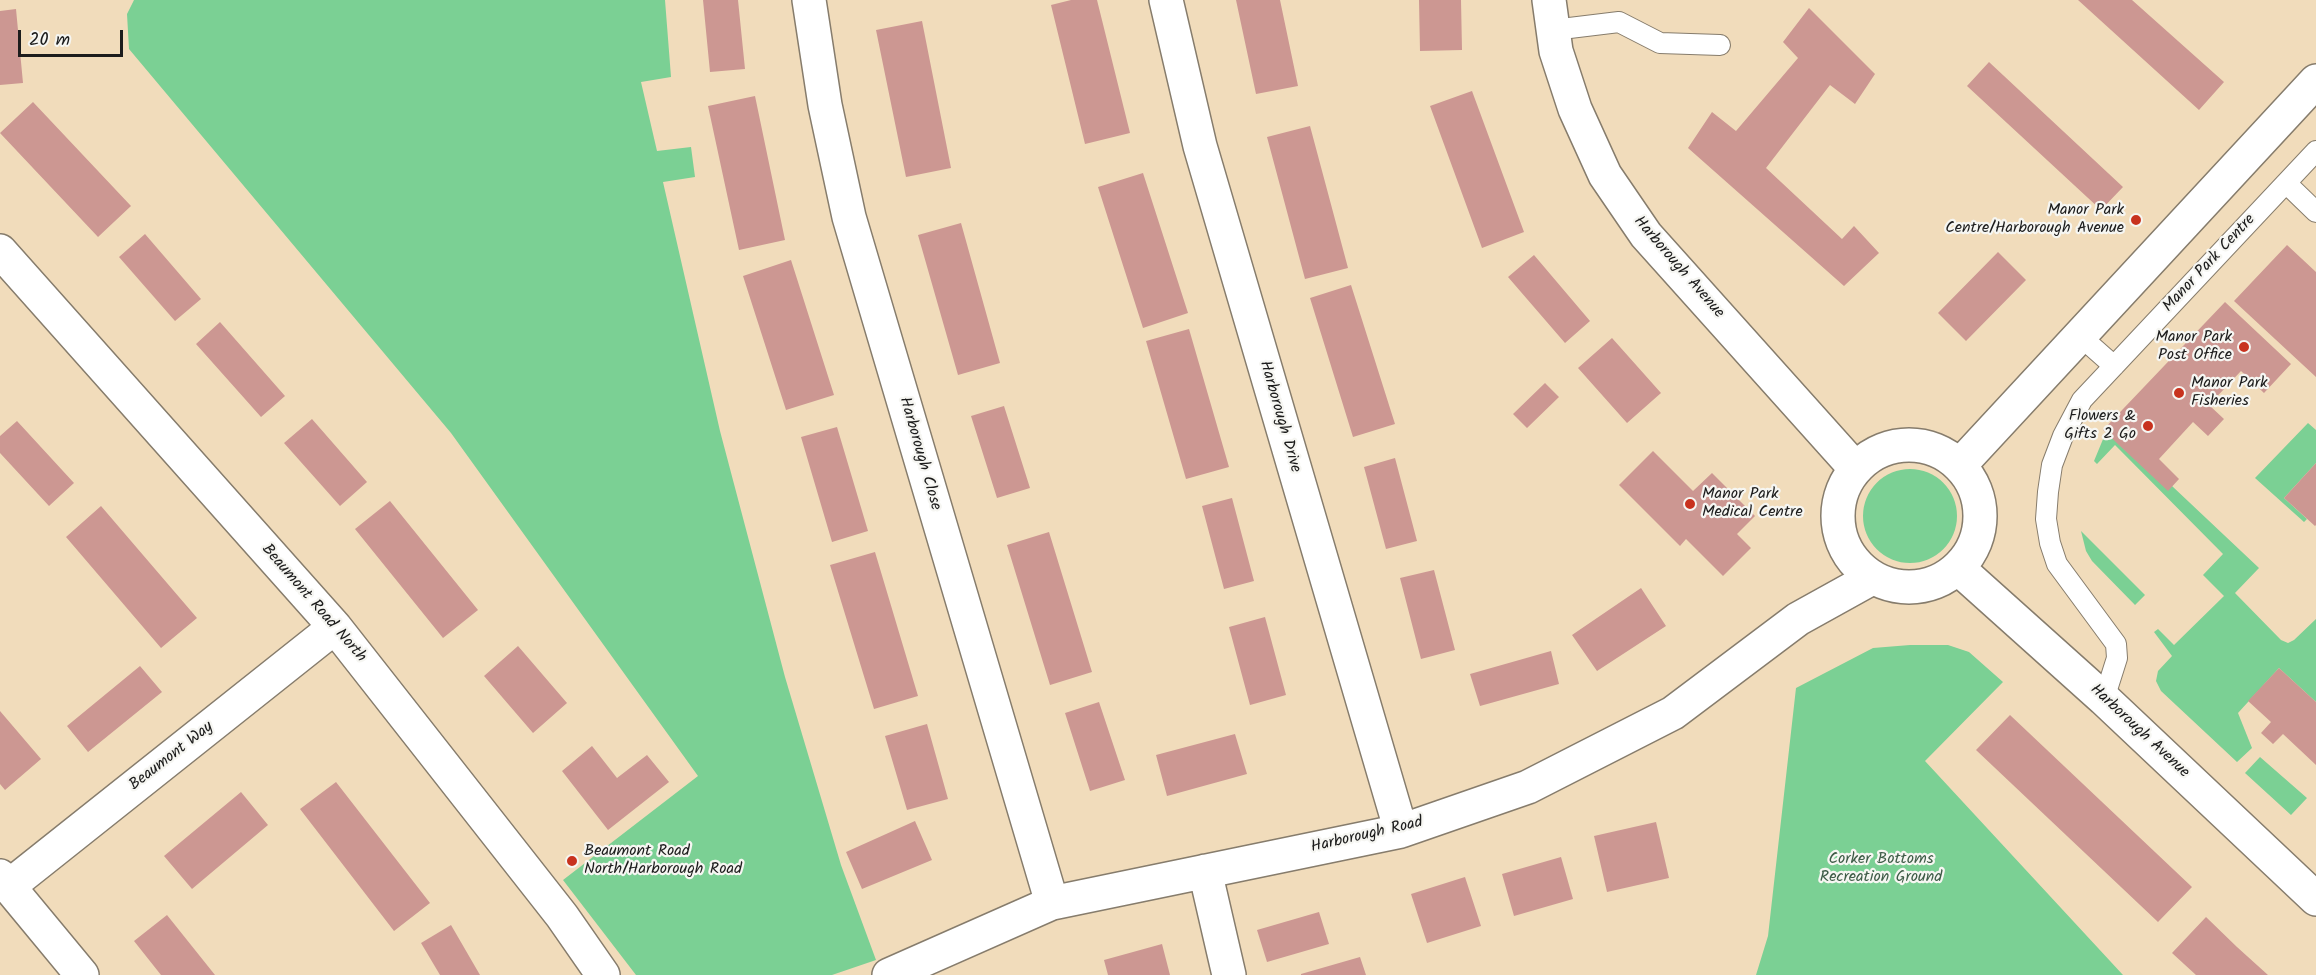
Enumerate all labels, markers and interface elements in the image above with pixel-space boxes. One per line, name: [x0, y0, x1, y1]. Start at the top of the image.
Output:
scale bar: [21, 18, 126, 56]
text: 20 m: [29, 26, 70, 55]
place label: Manor Park Centre/Harborough Avenue: [1945, 201, 2124, 239]
street label: Manor Park Centre: [2160, 211, 2260, 317]
street label: Harborough Avenue: [1628, 213, 1728, 323]
marker: Manor Park Centre/Harborough Avenue: [2129, 213, 2143, 227]
place label: Manor Park Post Office: [2155, 328, 2232, 366]
marker: Manor Park Post Office: [2237, 340, 2251, 354]
street label: Harborough Drive: [1254, 359, 1304, 475]
place label: Manor Park Fisheries: [2191, 374, 2268, 412]
marker: Manor Park Fisheries: [2172, 386, 2186, 400]
street label: Harborough Close: [894, 395, 944, 513]
place label: Flowers & Gifts 2 Go: [2064, 407, 2136, 445]
marker: Flowers & Gifts 2 Go: [2141, 419, 2155, 433]
place label: Manor Park Medical Centre: [1702, 485, 1803, 523]
marker: Manor Park Medical Centre: [1683, 497, 1697, 511]
street label: Beaumont Road North: [256, 541, 370, 667]
street label: Harborough Avenue: [2085, 681, 2193, 783]
street label: Beaumont Way: [126, 718, 218, 796]
street label: Harborough Road: [1309, 814, 1425, 858]
place label: Beaumont Road North/Harborough Road: [584, 842, 742, 880]
park label: Corker Bottoms Recreation Ground: [1820, 850, 1942, 888]
marker: Beaumont Road North/Harborough Road: [565, 854, 579, 868]

